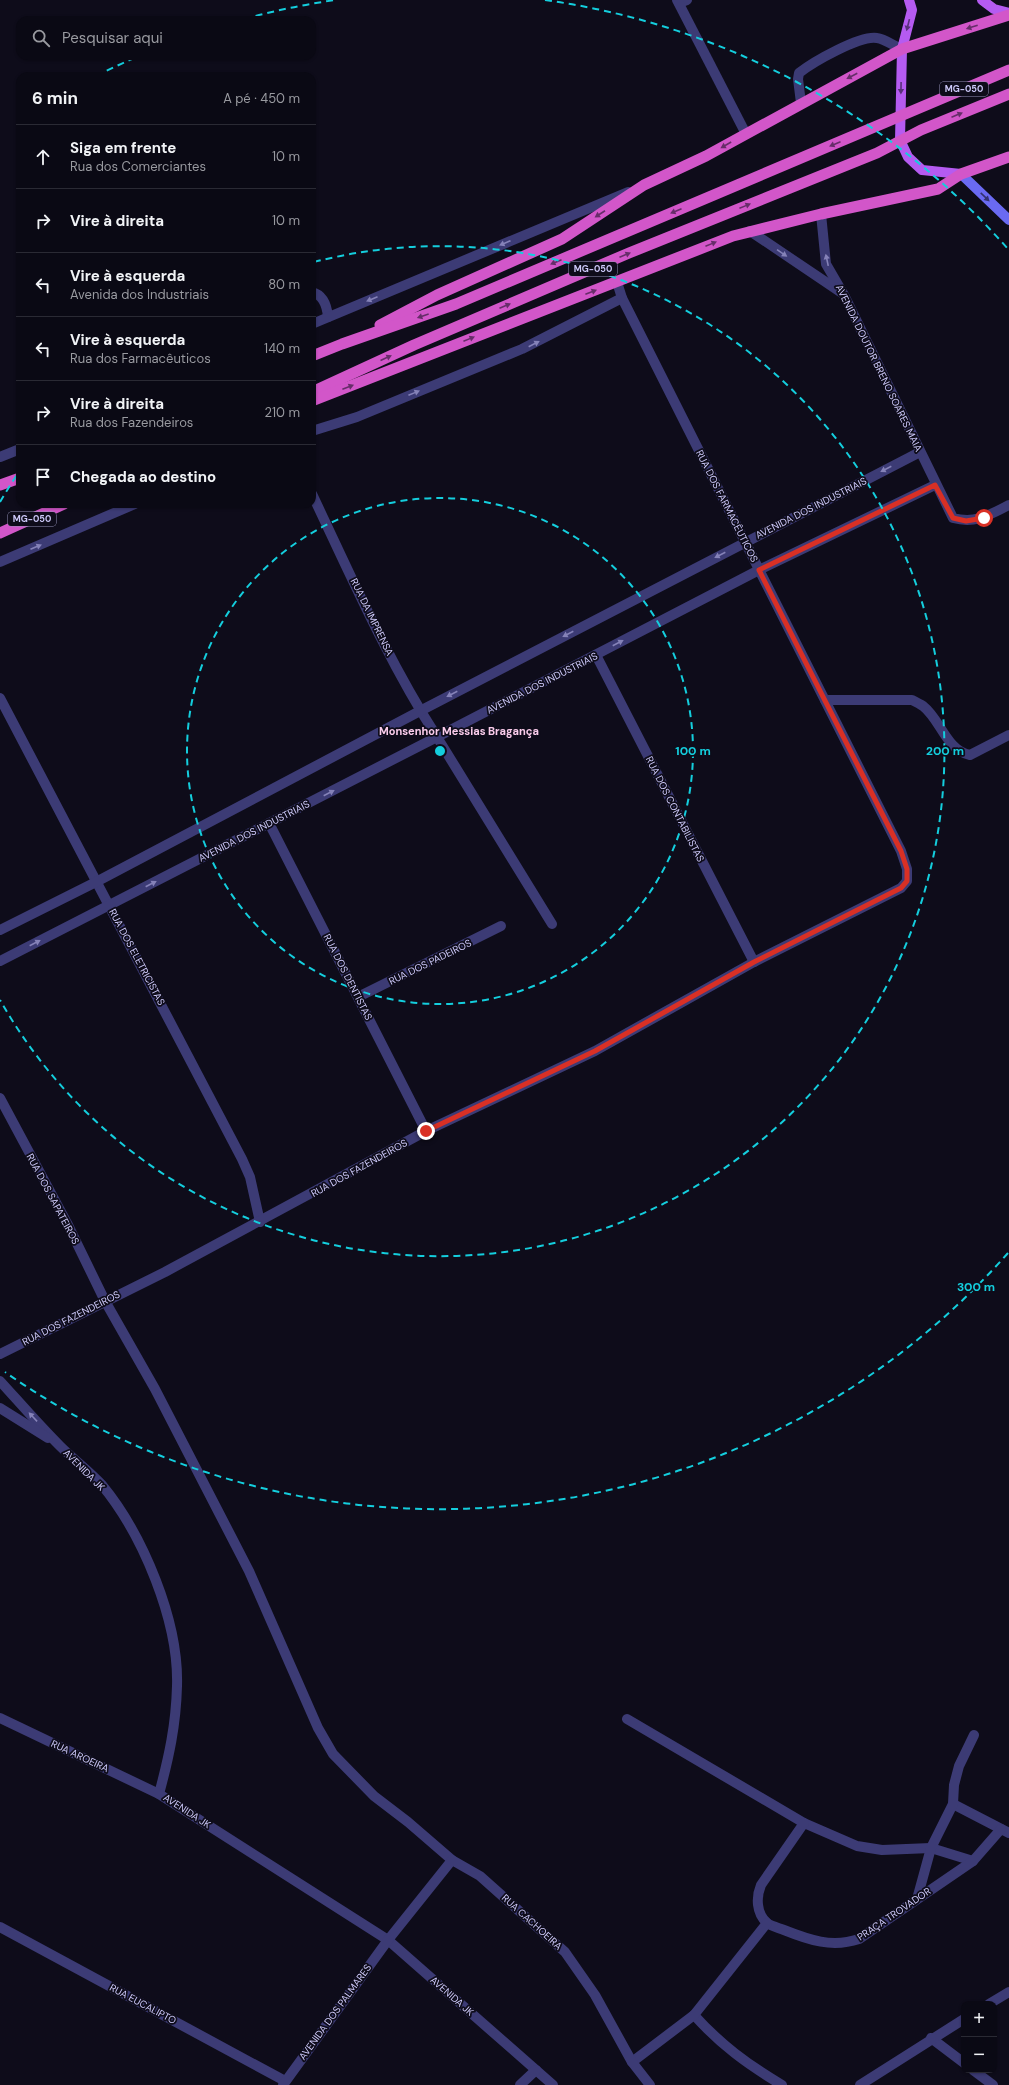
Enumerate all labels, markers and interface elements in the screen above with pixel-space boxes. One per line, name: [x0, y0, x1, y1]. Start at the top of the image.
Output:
search box: [16, 16, 316, 60]
one-way arrow: [905, 19, 911, 31]
one-way arrow: [966, 24, 978, 30]
icon: search: [30, 27, 52, 49]
text: Pesquisar aqui: [62, 28, 163, 48]
one-way arrow: [846, 72, 858, 79]
one-way arrow: [898, 82, 904, 95]
road number: MG-050: [940, 82, 988, 96]
text: 6 min: [32, 87, 78, 109]
text: A pé · 450 m: [223, 90, 300, 107]
one-way arrow: [952, 112, 964, 118]
text: Siga em frente: [70, 138, 176, 158]
one-way arrow: [720, 142, 732, 149]
one-way arrow: [828, 142, 840, 148]
icon: ahead: [32, 146, 54, 168]
text: 10 m: [272, 148, 300, 165]
text: Rua dos Comerciantes: [70, 158, 206, 175]
one-way arrow: [980, 192, 990, 202]
one-way arrow: [739, 203, 751, 209]
one-way arrow: [671, 208, 682, 214]
icon: right: [32, 210, 54, 232]
text: Vire à direita: [70, 211, 164, 231]
one-way arrow: [594, 211, 606, 218]
text: 10 m: [272, 212, 300, 229]
one-way arrow: [499, 241, 511, 247]
one-way arrow: [706, 241, 718, 247]
one-way arrow: [777, 249, 787, 257]
one-way arrow: [619, 252, 630, 258]
one-way arrow: [823, 254, 829, 266]
one-way arrow: [551, 259, 562, 265]
road number: MG-050: [569, 262, 617, 276]
text: Vire à esquerda: [70, 266, 185, 286]
icon: left: [32, 274, 54, 296]
text: 80 m: [268, 276, 300, 293]
street label: AVENIDA DOUTOR BRENO SOARES MAIA: [833, 282, 925, 454]
text: Avenida dos Industriais: [70, 286, 209, 303]
one-way arrow: [585, 289, 597, 295]
one-way arrow: [366, 296, 378, 302]
one-way arrow: [499, 303, 511, 310]
one-way arrow: [416, 313, 428, 319]
text: Vire à esquerda: [70, 330, 185, 350]
one-way arrow: [464, 336, 476, 342]
icon: left: [32, 338, 54, 360]
text: 140 m: [264, 340, 300, 357]
one-way arrow: [528, 340, 540, 347]
text: Rua dos Farmacêuticos: [70, 350, 211, 367]
one-way arrow: [380, 355, 391, 361]
one-way arrow: [343, 383, 355, 389]
one-way arrow: [409, 390, 421, 396]
text: Vire à direita: [70, 394, 164, 414]
icon: right: [32, 402, 54, 424]
text: 210 m: [265, 404, 300, 421]
text: Rua dos Fazendeiros: [70, 414, 193, 431]
street label: RUA DOS FARMACÊUTICOS: [693, 448, 761, 565]
icon: arrive: [32, 466, 54, 488]
one-way arrow: [880, 466, 891, 473]
text: Chegada ao destino: [70, 467, 216, 487]
street label: AVENIDA DOS INDUSTRIAIS: [753, 474, 869, 542]
route start: [975, 509, 993, 527]
road number: MG-050: [8, 512, 56, 526]
one-way arrow: [30, 543, 42, 549]
one-way arrow: [715, 551, 726, 558]
street label: RUA DA IMPRENSA: [348, 576, 397, 658]
one-way arrow: [562, 631, 573, 637]
one-way arrow: [612, 640, 624, 646]
street label: AVENIDA DOS INDUSTRIAIS: [484, 649, 600, 717]
one-way arrow: [447, 691, 458, 697]
district label: Monsenhor Messias Bragança: [379, 724, 539, 738]
text: 100 m: [675, 743, 711, 759]
text: 200 m: [926, 743, 964, 759]
centre of rings: [433, 744, 447, 758]
street label: RUA DOS CONTABILISTAS: [643, 754, 707, 864]
one-way arrow: [323, 790, 334, 796]
street label: AVENIDA DOS INDUSTRIAIS: [196, 797, 312, 865]
one-way arrow: [145, 881, 156, 888]
street label: RUA DOS ELETRICISTAS: [106, 907, 168, 1008]
street label: RUA DOS DENTISTAS: [321, 932, 375, 1022]
street label: RUA DOS PADEIROS: [386, 936, 474, 988]
one-way arrow: [29, 940, 41, 946]
route end: [417, 1122, 435, 1140]
street label: RUA DOS FAZENDEIROS: [309, 1136, 410, 1200]
street label: RUA DOS SAPATEIROS: [24, 1151, 83, 1247]
text: 300 m: [957, 1279, 995, 1295]
street label: RUA DOS FAZENDEIROS: [20, 1288, 122, 1348]
one-way arrow: [28, 1412, 38, 1422]
street label: AVENIDA JK: [60, 1446, 108, 1494]
street label: RUA AROEIRA: [49, 1737, 111, 1775]
street label: AVENIDA JK: [161, 1791, 213, 1831]
street label: PRAÇA TROVADOR: [855, 1884, 933, 1943]
street label: RUA CACHOEIRA: [499, 1891, 565, 1953]
street label: AVENIDA DOS PALMARES: [296, 1961, 374, 2062]
street label: AVENIDA JK: [427, 1973, 477, 2019]
street label: RUA EUCALIPTO: [107, 1981, 179, 2027]
map controls: [961, 2001, 997, 2073]
button: +: [961, 2001, 997, 2037]
button: −: [961, 2037, 997, 2073]

